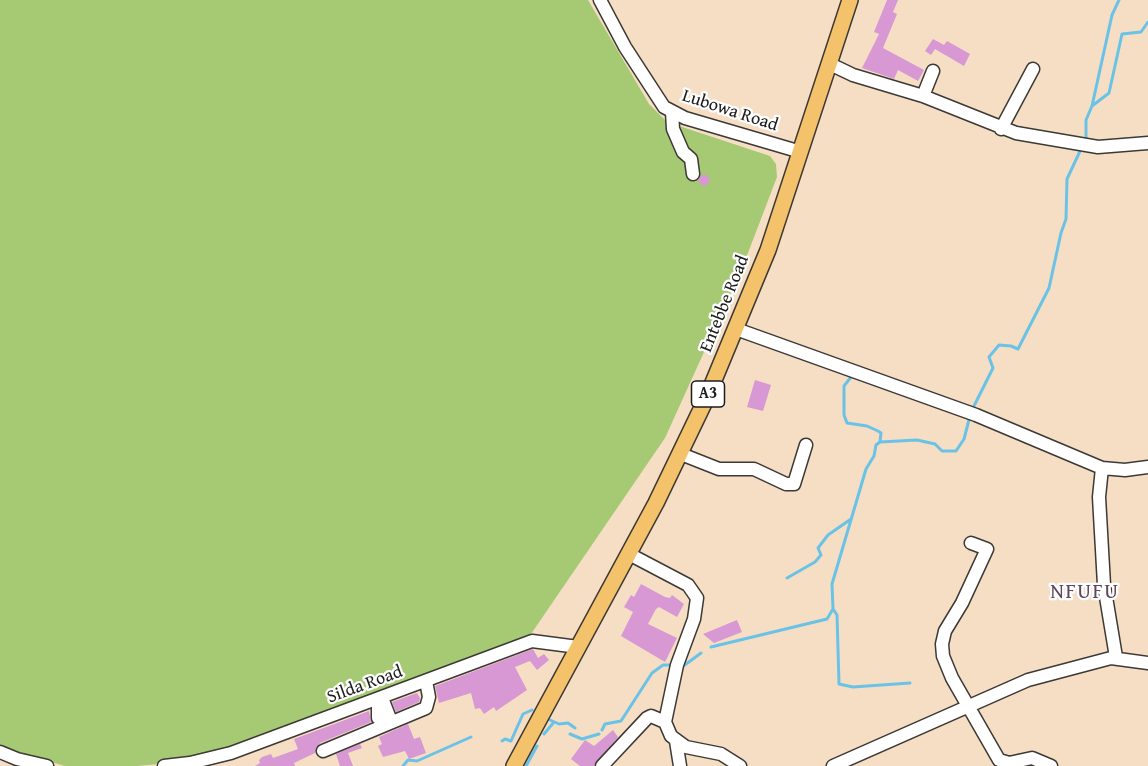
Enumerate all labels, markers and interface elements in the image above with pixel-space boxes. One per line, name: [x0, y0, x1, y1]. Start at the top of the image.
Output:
street label: Lubowa Road: [679, 85, 781, 137]
street label: Entebbe Road: [696, 252, 754, 356]
road number: A3: [692, 381, 724, 407]
district label: NFUFU: [1050, 580, 1120, 606]
street label: Silda Road: [324, 661, 406, 709]

